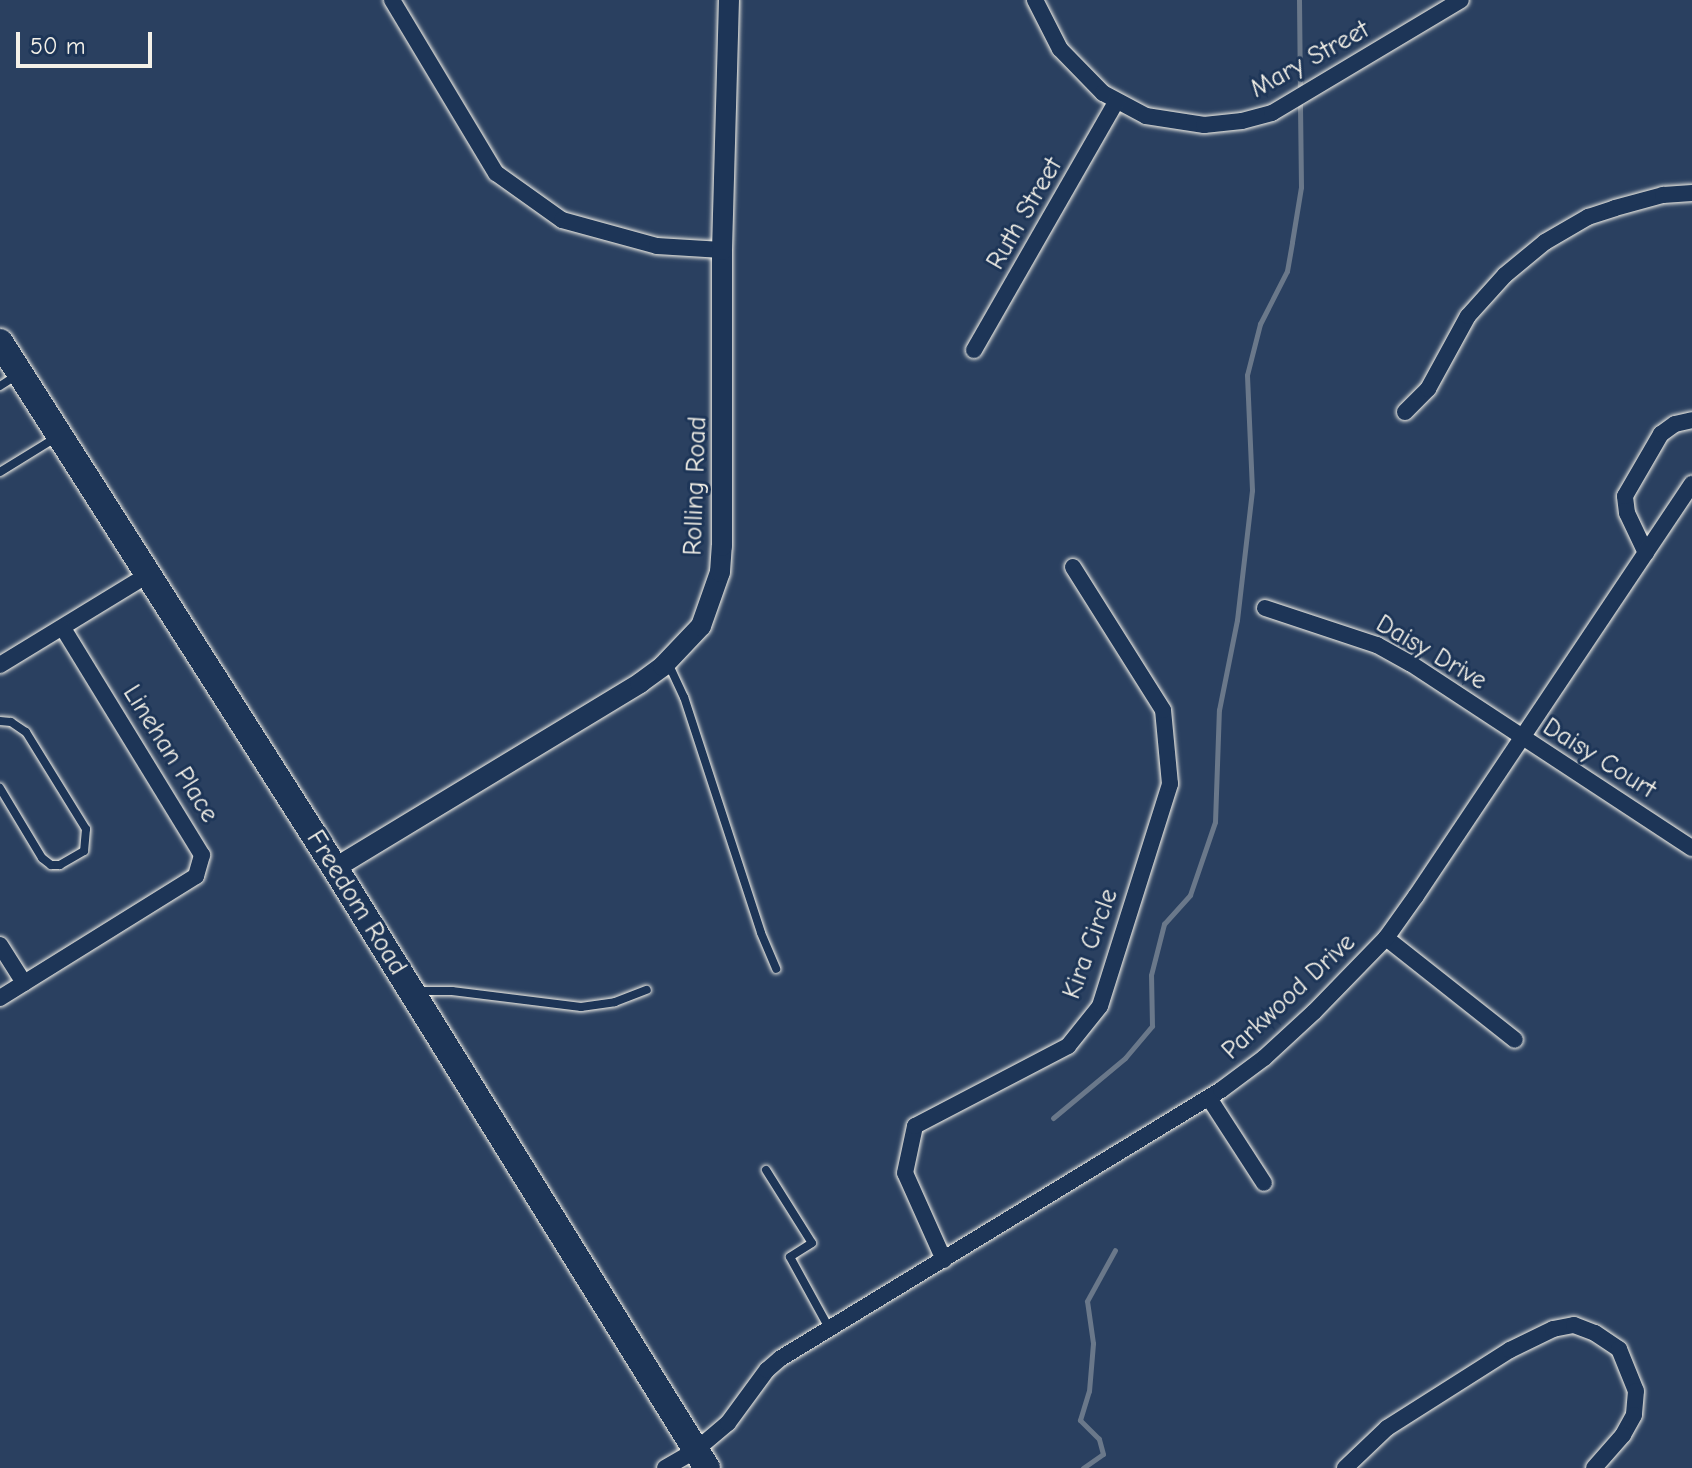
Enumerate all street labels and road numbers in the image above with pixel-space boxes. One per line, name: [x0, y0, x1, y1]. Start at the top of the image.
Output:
street label: Mary Street: [1245, 15, 1375, 105]
street label: Ruth Street: [981, 153, 1069, 275]
street label: Rolling Road: [678, 416, 714, 556]
street label: Daisy Drive: [1370, 609, 1492, 697]
street label: Linehan Place: [115, 680, 225, 828]
street label: Daisy Court: [1537, 712, 1661, 806]
street label: Freedom Road: [299, 825, 413, 981]
street label: Kira Circle: [1057, 885, 1125, 1003]
street label: Parkwood Drive: [1216, 927, 1362, 1067]

